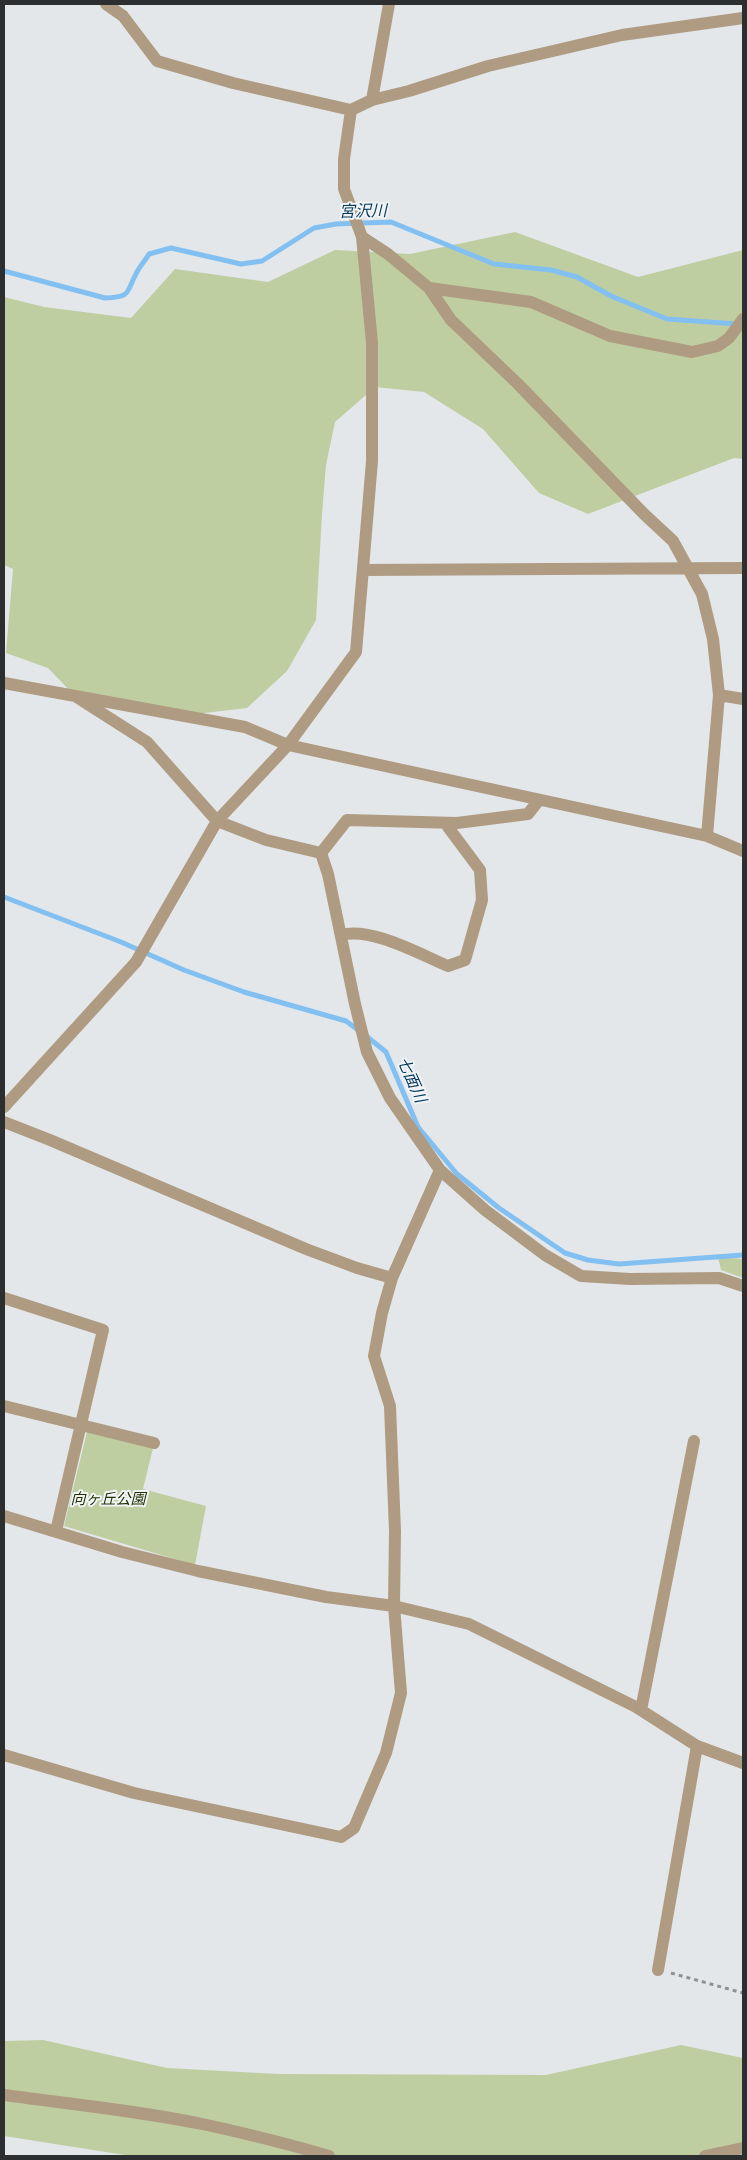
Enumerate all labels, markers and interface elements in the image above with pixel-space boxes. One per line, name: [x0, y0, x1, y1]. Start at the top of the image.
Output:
water label: 宮沢川: [339, 202, 387, 222]
water label: 七面川: [392, 1054, 430, 1106]
park label: 向ヶ丘公園: [71, 1491, 145, 1509]

